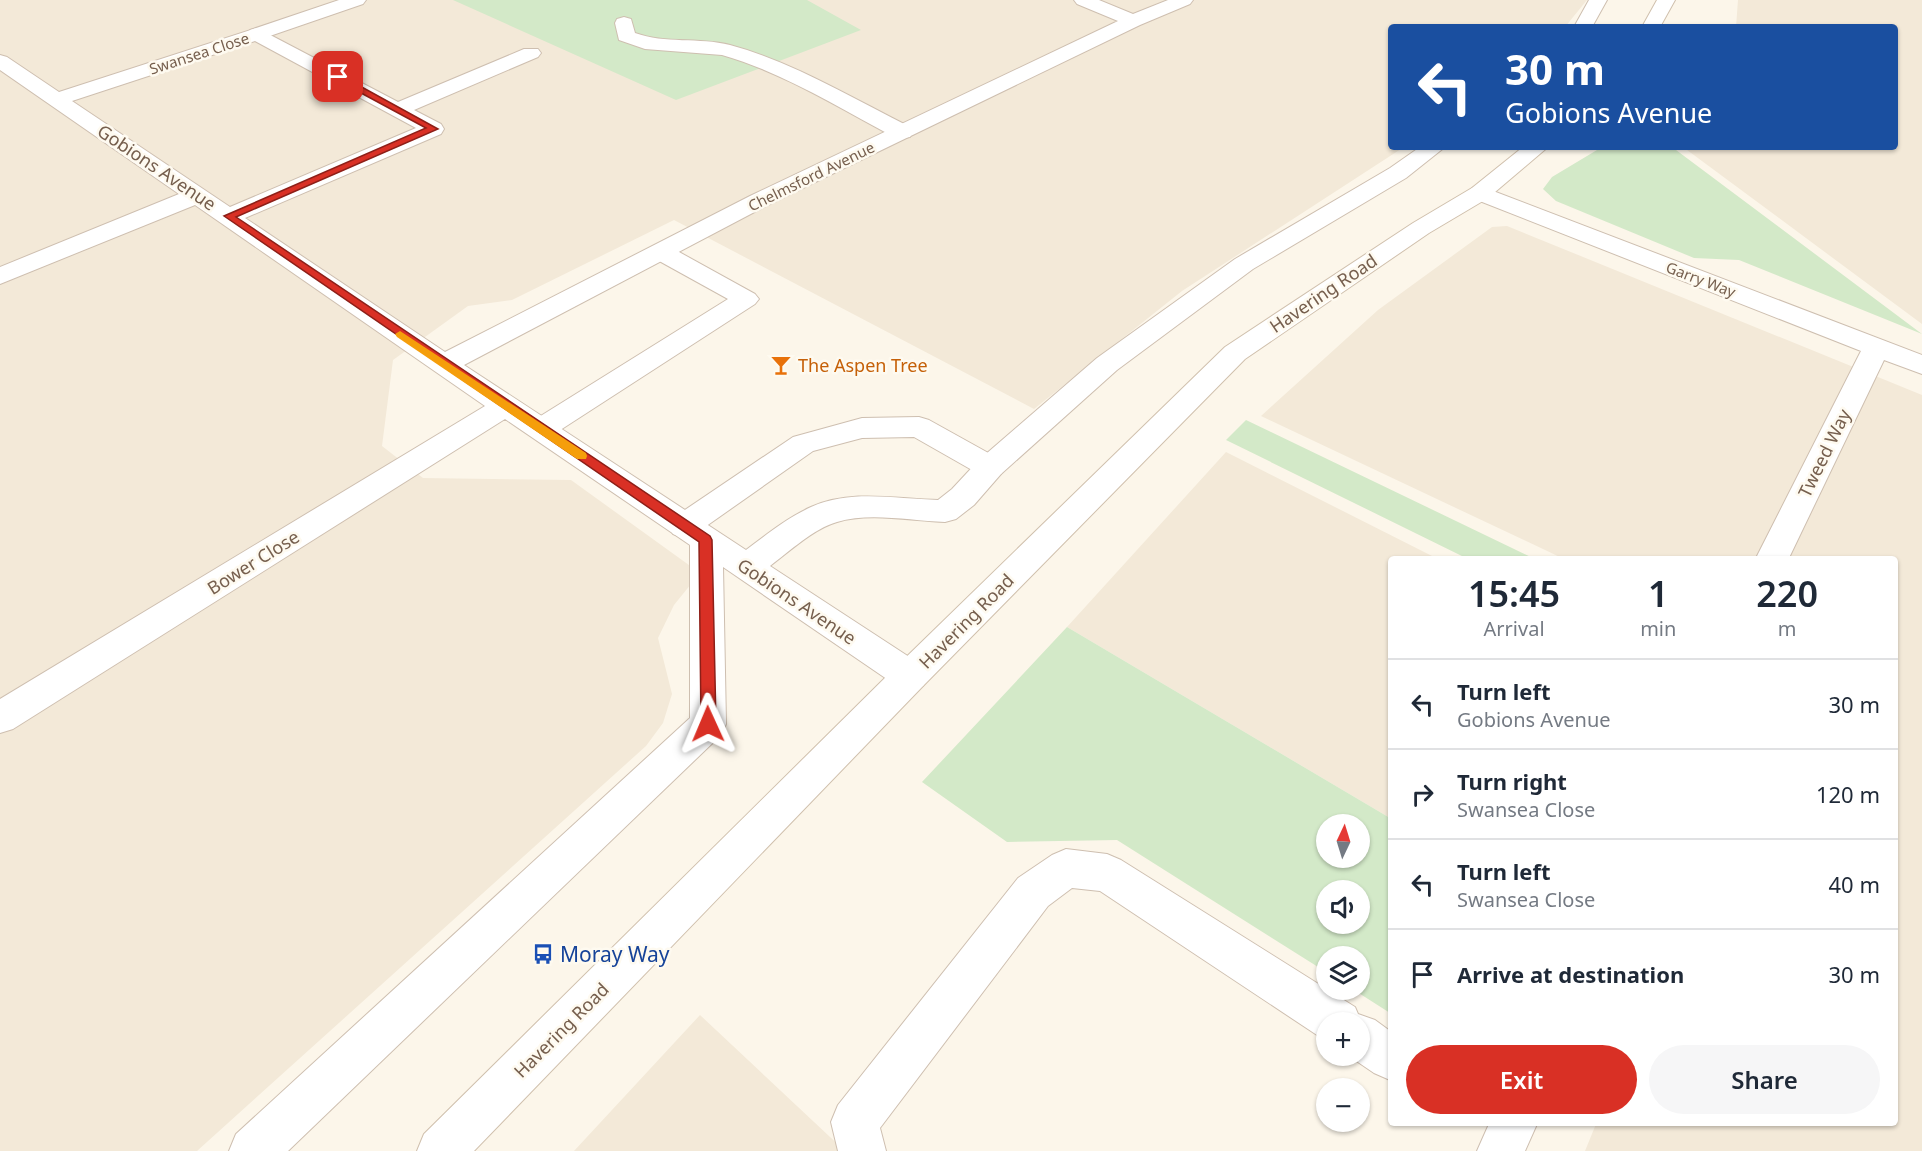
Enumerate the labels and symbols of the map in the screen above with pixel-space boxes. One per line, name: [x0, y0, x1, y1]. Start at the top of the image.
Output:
street label: Swansea Close: [147, 27, 251, 79]
pin: [312, 51, 363, 102]
street label: Gobions Avenue: [93, 118, 221, 216]
street label: Chelmsford Avenue: [745, 137, 877, 215]
street label: Havering Road: [1265, 248, 1381, 338]
street label: Garry Way: [1663, 257, 1739, 302]
bar icon: The Aspen Tree: [769, 353, 793, 377]
place label: The Aspen Tree: [798, 353, 928, 377]
street label: Tweed Way: [1792, 404, 1856, 501]
street label: Bower Close: [202, 524, 304, 600]
street label: Gobions Avenue: [733, 552, 861, 650]
street label: Havering Road: [913, 568, 1019, 674]
position arrow: [676, 692, 740, 756]
north arrow: [1316, 814, 1370, 868]
place label: Moray Way: [560, 940, 670, 968]
bus stop icon: Moray Way: [531, 942, 555, 966]
street label: Havering Road: [508, 977, 614, 1083]

